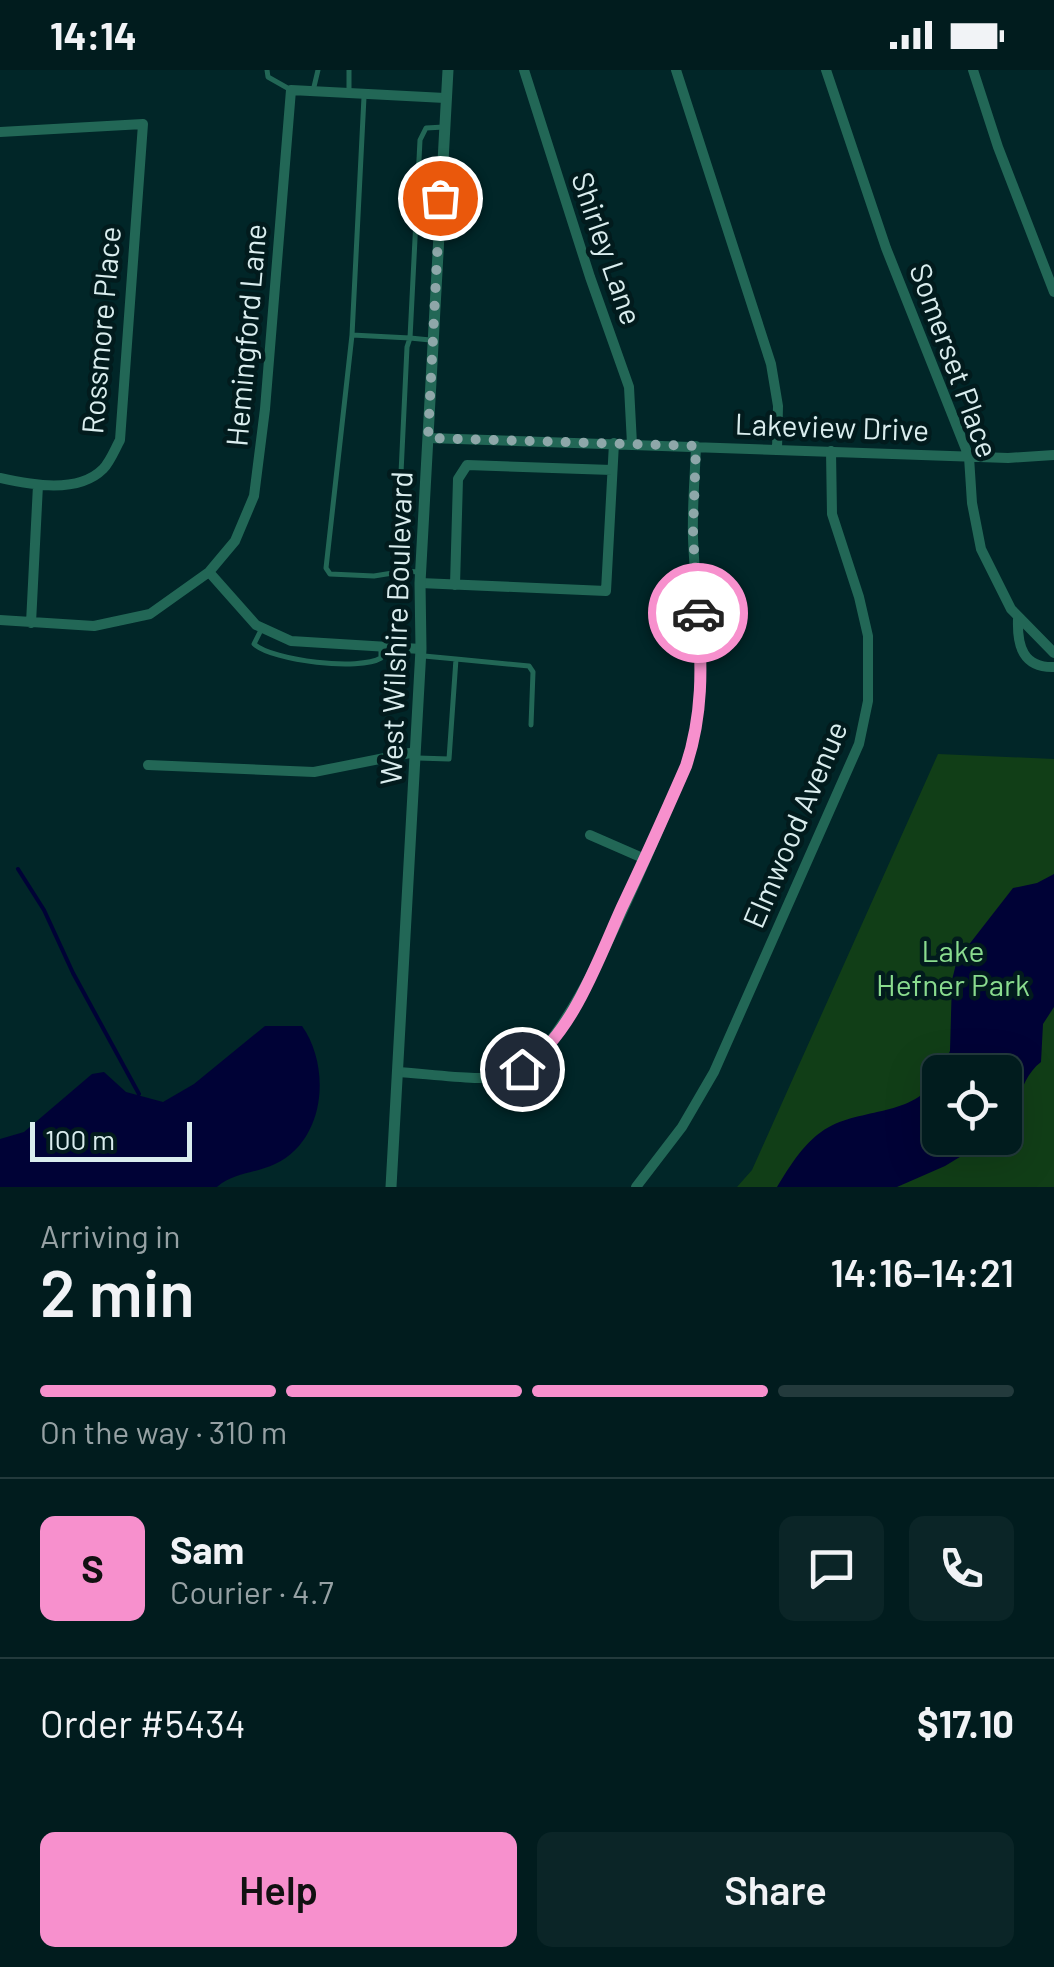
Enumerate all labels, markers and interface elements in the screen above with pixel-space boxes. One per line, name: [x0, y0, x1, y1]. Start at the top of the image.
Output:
text: 14:14: [50, 12, 137, 58]
pin: [398, 156, 483, 241]
street label: Shirley Lane: [565, 167, 651, 329]
icon: bag: [413, 171, 468, 226]
street label: Hemingford Lane: [217, 222, 273, 448]
street label: Rossmore Place: [73, 225, 127, 435]
street label: Somerset Place: [903, 258, 1007, 462]
street label: Lakeview Drive: [734, 405, 930, 447]
street label: West Wilshire Boulevard: [372, 470, 418, 786]
courier: [648, 563, 748, 663]
icon: car: [671, 586, 726, 641]
street label: Elmwood Avenue: [734, 715, 854, 933]
park label: Lake Hefner Park: [876, 932, 1030, 1002]
pin: [480, 1027, 565, 1112]
icon: home: [495, 1042, 550, 1097]
map controls: [922, 1055, 1022, 1155]
button: locate: [922, 1055, 1022, 1155]
scale bar: [30, 1117, 192, 1162]
text: 100 m: [45, 1122, 115, 1156]
text: Arriving in: [40, 1216, 180, 1254]
text: 14:16–14:21: [830, 1249, 1014, 1295]
text: 2 min: [40, 1252, 195, 1330]
text: On the way · 310 m: [40, 1412, 287, 1450]
button: chat: [779, 1516, 884, 1621]
button: phone: [909, 1516, 1014, 1621]
text: Sam: [170, 1526, 244, 1572]
text: S: [81, 1545, 104, 1591]
text: Courier · 4.7: [170, 1572, 334, 1610]
text: Order #5434: [40, 1700, 246, 1746]
text: $17.10: [917, 1700, 1014, 1746]
button: Help: [40, 1832, 517, 1947]
button: Share: [537, 1832, 1014, 1947]

